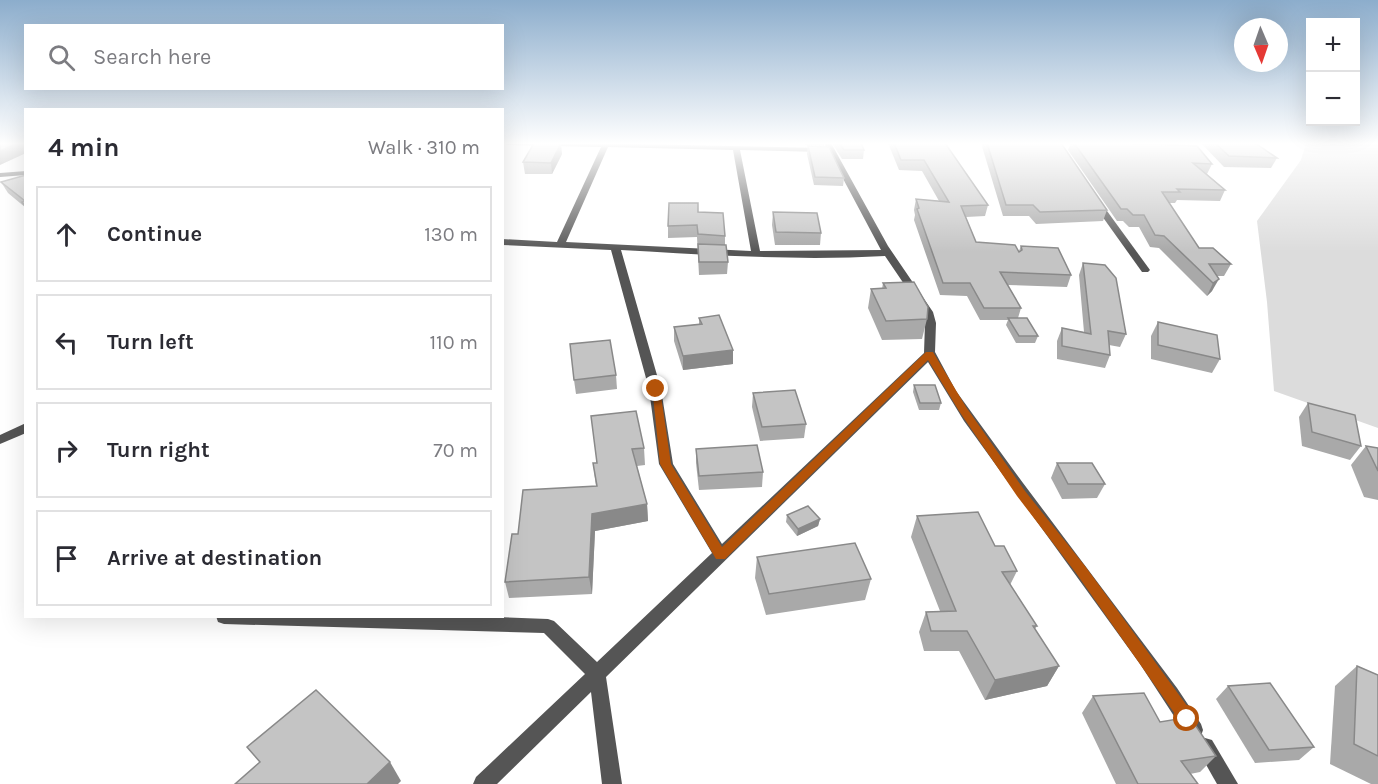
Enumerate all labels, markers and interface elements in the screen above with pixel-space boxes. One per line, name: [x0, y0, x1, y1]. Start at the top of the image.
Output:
north arrow: [1234, 18, 1288, 72]
map controls: [1306, 18, 1360, 126]
button: +: [1306, 18, 1360, 72]
search box: [24, 24, 504, 90]
icon: search: [45, 41, 78, 74]
text: Search here: [93, 44, 211, 70]
button: −: [1306, 72, 1360, 126]
text: 4 min: [48, 132, 119, 163]
text: Walk · 310 m: [368, 136, 480, 159]
icon: ahead: [50, 218, 83, 251]
text: Continue: [107, 221, 202, 247]
text: 130 m: [424, 223, 478, 246]
icon: left: [50, 326, 83, 359]
text: Turn left: [107, 329, 194, 355]
text: 110 m: [429, 331, 478, 354]
route end: [642, 375, 668, 401]
icon: right: [50, 434, 83, 467]
text: Turn right: [107, 437, 210, 463]
text: 70 m: [433, 439, 478, 462]
icon: arrive: [50, 542, 83, 575]
text: Arrive at destination: [107, 545, 322, 571]
route start: [1173, 705, 1199, 731]

